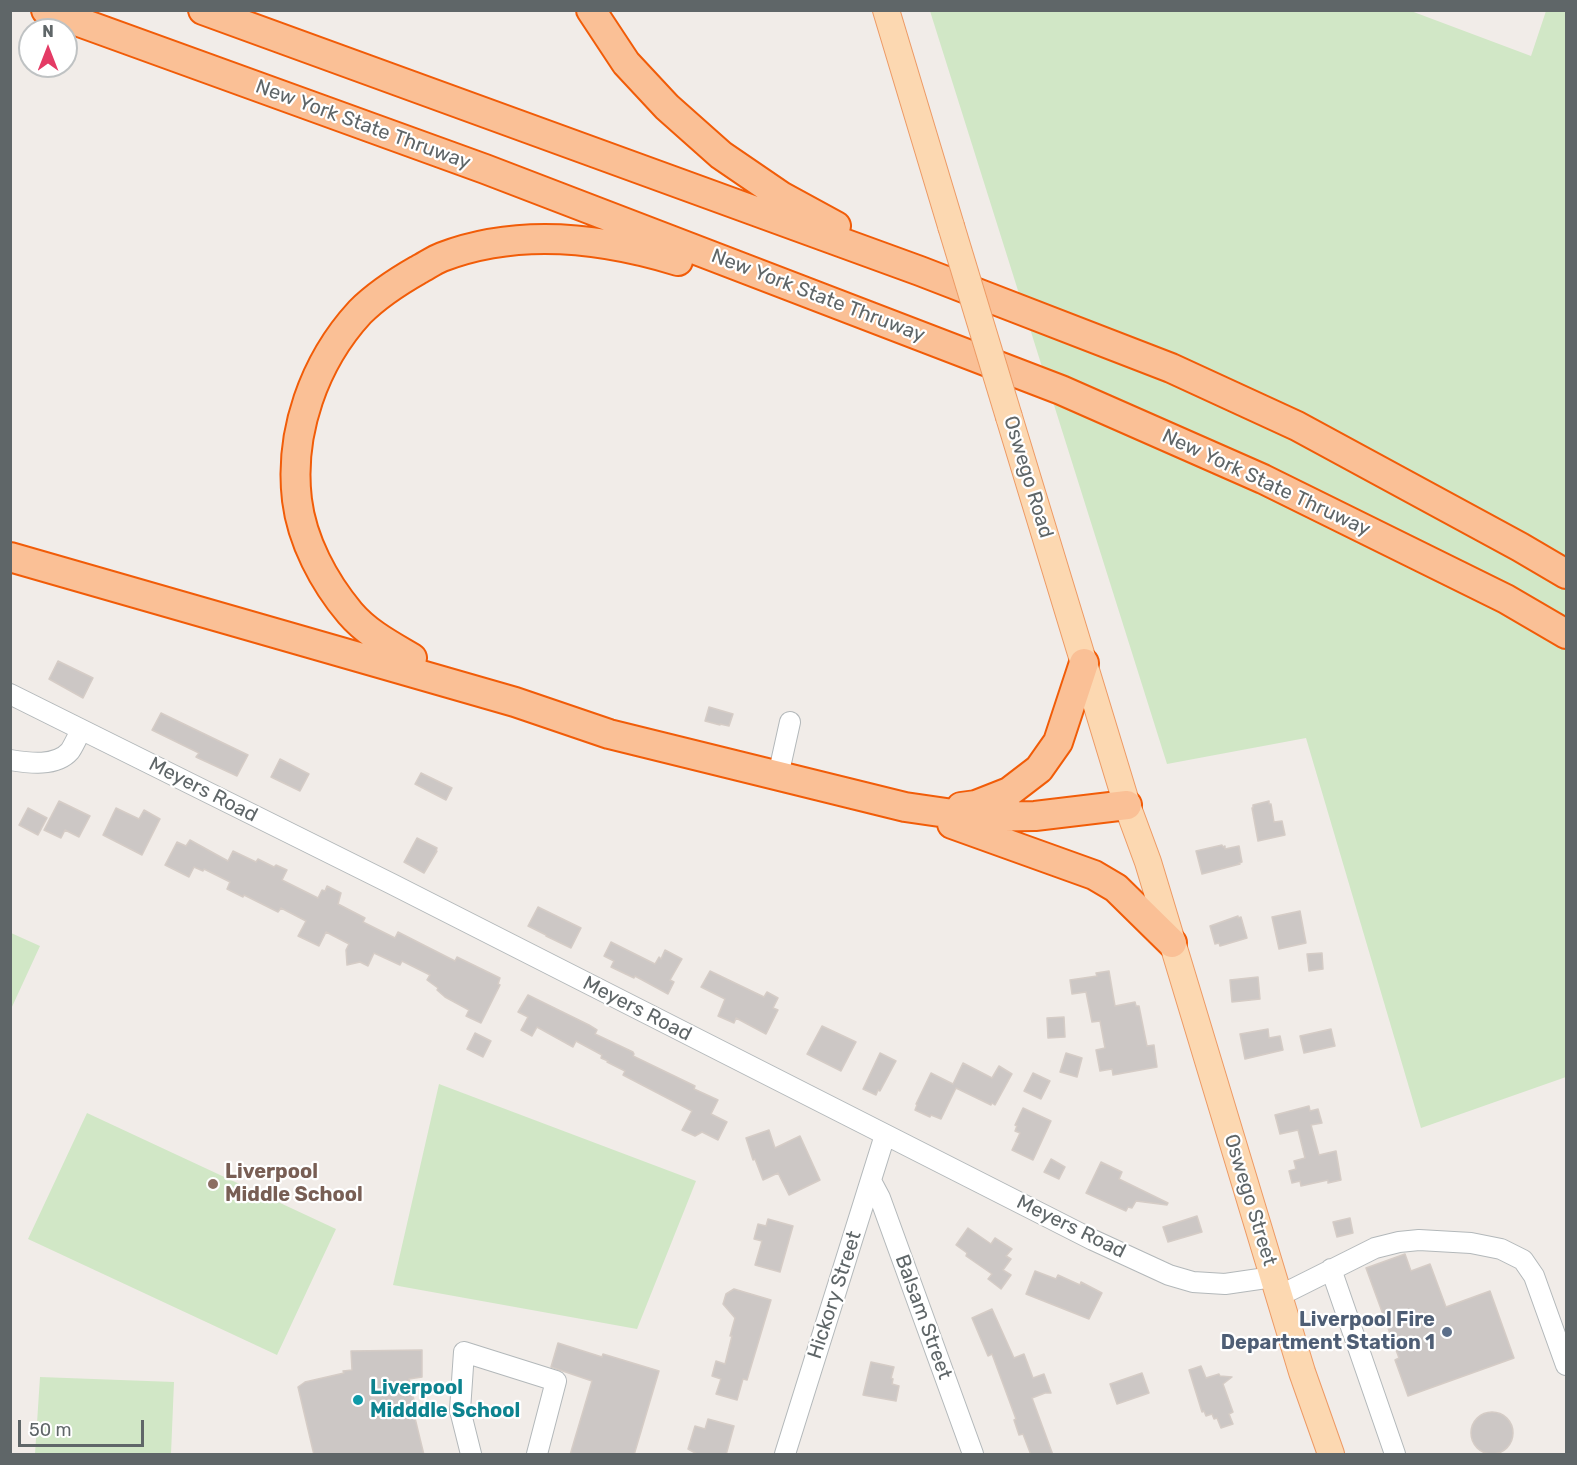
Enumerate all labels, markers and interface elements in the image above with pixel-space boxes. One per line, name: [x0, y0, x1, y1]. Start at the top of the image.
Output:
north arrow: [18, 18, 78, 78]
text: N: [42, 22, 54, 41]
street label: New York State Thruway: [252, 75, 474, 175]
street label: New York State Thruway: [708, 244, 928, 348]
street label: Oswego Road: [998, 413, 1058, 541]
street label: New York State Thruway: [1158, 424, 1374, 542]
street label: Meyers Road: [145, 752, 261, 828]
street label: Meyers Road: [579, 971, 695, 1047]
street label: Oswego Street: [1219, 1131, 1281, 1269]
place label: Liverpool Middle School: [225, 1160, 363, 1207]
marker: Liverpool Middle School: [206, 1177, 220, 1191]
street label: Meyers Road: [1012, 1190, 1130, 1264]
street label: Hickory Street: [803, 1228, 867, 1362]
street label: Balsam Street: [889, 1251, 957, 1383]
place label: Liverpool Fire Department Station 1: [1221, 1308, 1435, 1355]
marker: Liverpool Fire Department Station 1: [1440, 1325, 1454, 1339]
place label: Liverpool Midddle School: [370, 1376, 520, 1423]
marker: Liverpool Midddle School: [351, 1393, 365, 1407]
scale bar: [21, 1408, 147, 1446]
text: 50 m: [29, 1419, 72, 1441]

